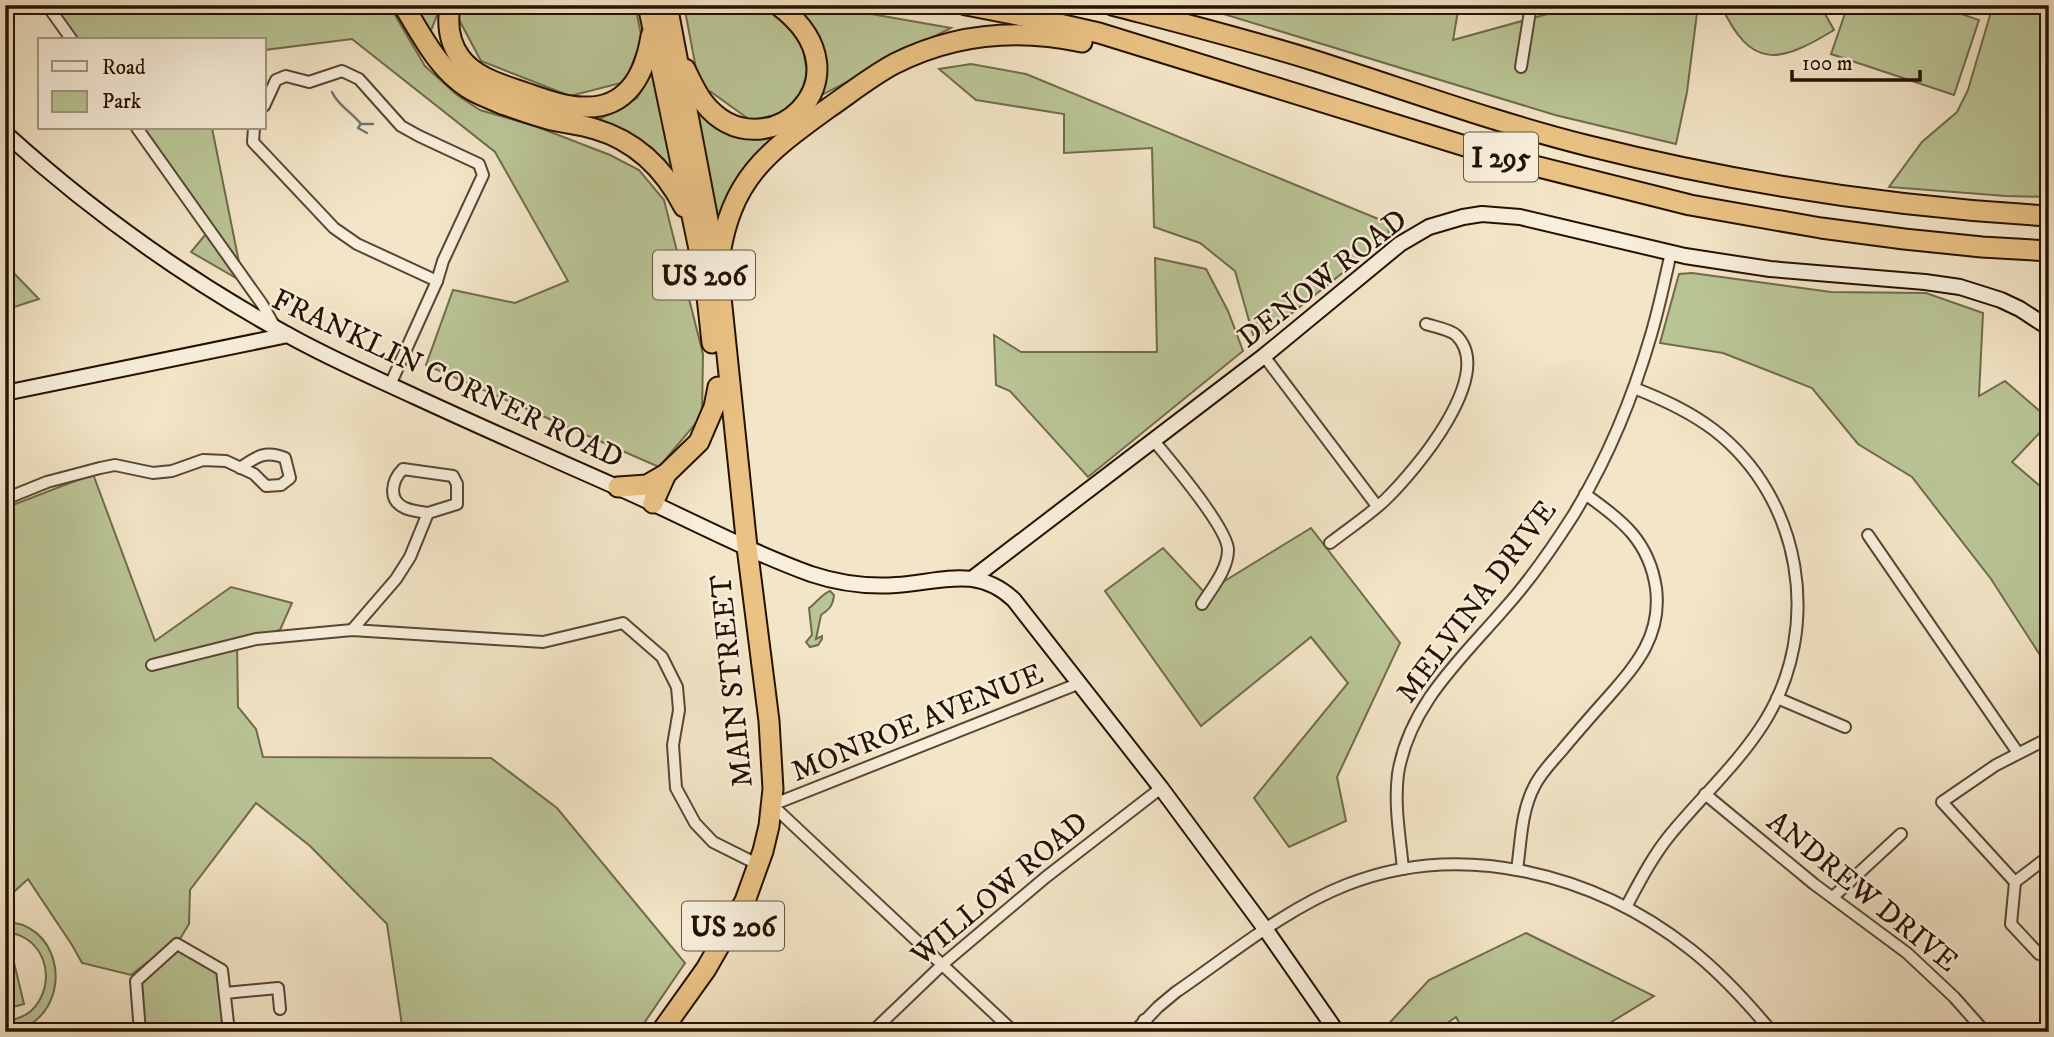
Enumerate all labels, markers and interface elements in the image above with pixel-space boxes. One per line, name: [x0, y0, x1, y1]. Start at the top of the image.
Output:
legend: [38, 38, 266, 130]
scale bar: [1792, 38, 1919, 82]
text: 100 m: [1802, 51, 1853, 77]
text: Road: [102, 55, 146, 81]
text: Park: [102, 89, 142, 115]
road number: I 295: [1464, 132, 1538, 182]
street label: DENOW ROAD: [1231, 202, 1415, 357]
road number: US 206: [653, 250, 755, 300]
street label: FRANKLIN CORNER ROAD: [266, 282, 629, 477]
street label: MELVINA DRIVE: [1389, 493, 1565, 710]
street label: MAIN STREET: [703, 572, 762, 789]
street label: MONROE AVENUE: [786, 656, 1049, 791]
street label: WILLOW ROAD: [903, 804, 1096, 975]
street label: ANDREW DRIVE: [1759, 804, 1965, 981]
road number: US 206: [682, 902, 784, 950]

